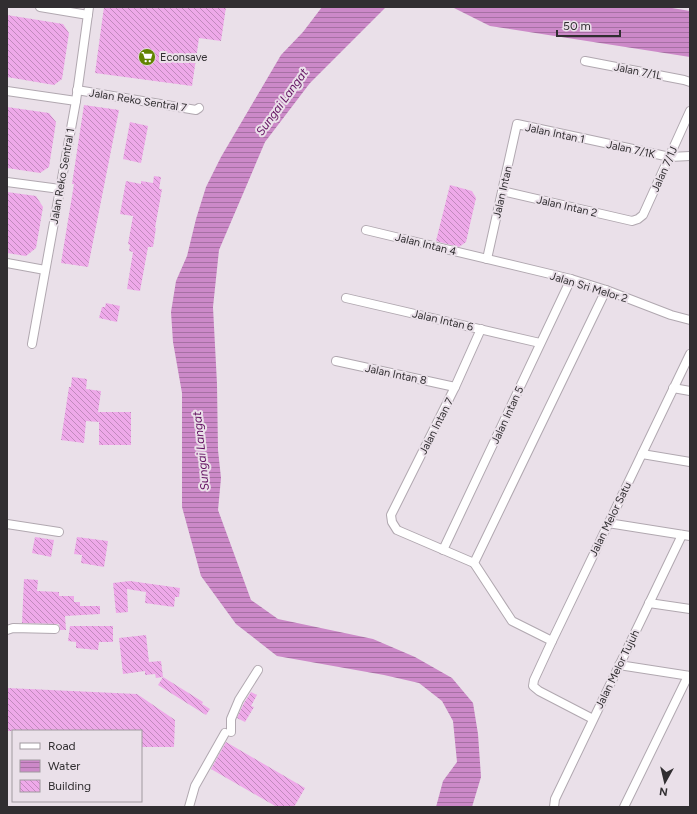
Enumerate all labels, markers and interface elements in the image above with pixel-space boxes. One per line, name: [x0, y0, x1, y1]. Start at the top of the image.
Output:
scale bar: [557, 12, 620, 38]
text: 50 m: [563, 19, 591, 33]
supermarket icon: Econsave: [137, 47, 157, 67]
place label: Econsave: [160, 51, 207, 64]
street label: Jalan 7/1L: [613, 60, 663, 83]
water label: Sungai Langat: [253, 66, 311, 138]
street label: Jalan Reko Sentral 7: [88, 86, 188, 115]
street label: Jalan Intan 1: [524, 121, 586, 146]
street label: Jalan Reko Sentral 1: [48, 127, 77, 225]
street label: Jalan 7/1K: [605, 138, 657, 161]
street label: Jalan 7/1J: [649, 144, 680, 194]
street label: Jalan Intan: [490, 165, 515, 219]
street label: Jalan Intan 2: [535, 193, 599, 220]
street label: Jalan Intan 4: [394, 231, 458, 258]
street label: Jalan Sri Melor 2: [548, 269, 629, 305]
street label: Jalan Intan 6: [411, 307, 475, 334]
street label: Jalan Intan 8: [364, 362, 428, 387]
street label: Jalan Intan 5: [488, 384, 526, 446]
street label: Jalan Intan 7: [417, 396, 456, 457]
water label: Sungai Langat: [190, 410, 212, 491]
street label: Jalan Melor Satu: [587, 480, 634, 559]
street label: Jalan Melor Tujuh: [593, 628, 642, 711]
legend: [12, 730, 142, 802]
text: Road: [48, 739, 76, 753]
text: Water: [48, 759, 80, 773]
north arrow: [645, 762, 685, 802]
text: Building: [48, 779, 91, 793]
text: N: [659, 784, 669, 798]

